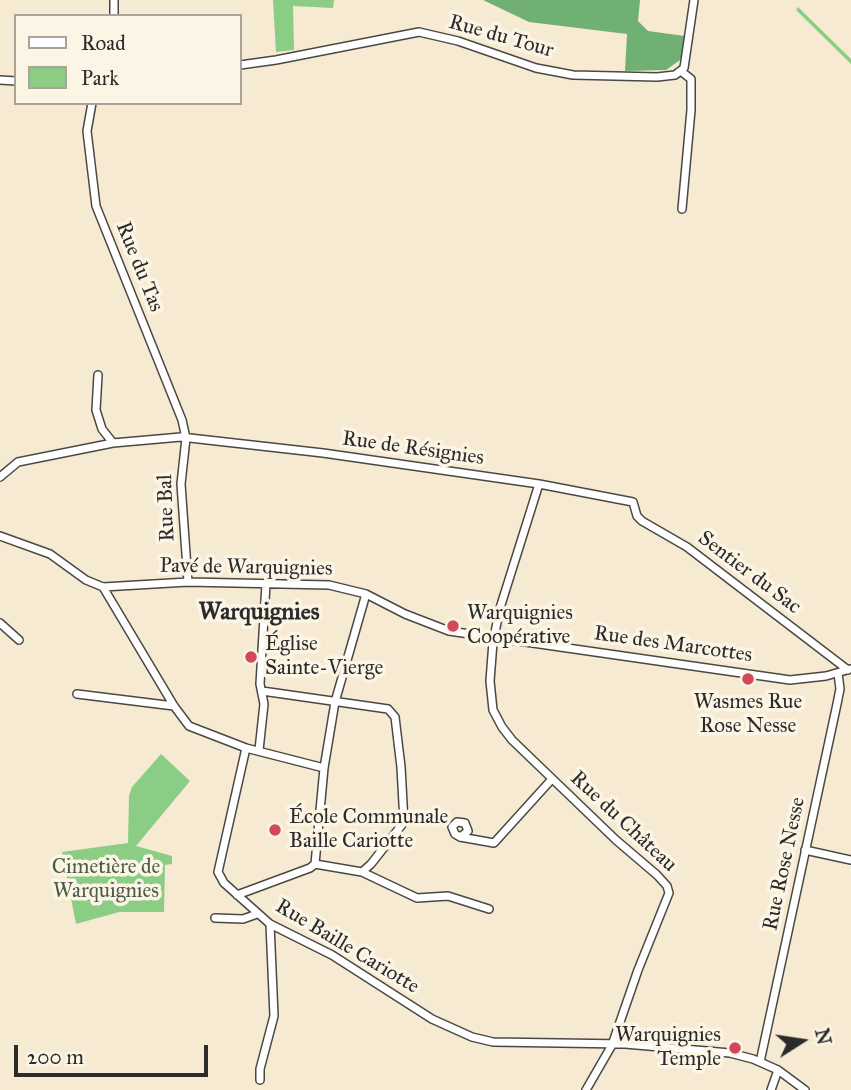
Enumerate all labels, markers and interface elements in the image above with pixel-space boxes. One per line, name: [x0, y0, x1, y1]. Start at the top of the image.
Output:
street label: Rue du Tour: [446, 10, 556, 64]
legend: [14, 14, 242, 105]
text: Road: [81, 30, 126, 56]
text: Park: [81, 65, 119, 91]
street label: Rue du Tas: [110, 218, 168, 316]
street label: Rue de Résignies: [340, 427, 486, 471]
street label: Rue Bal: [153, 474, 181, 542]
street label: Sentier du Sac: [693, 526, 805, 620]
street label: Pavé de Warquignies: [159, 554, 333, 582]
district label: Warquignies: [199, 599, 319, 627]
place label: Warquignies Coopérative: [467, 601, 573, 651]
marker: Warquignies Coopérative: [445, 618, 461, 634]
street label: Rue des Marcottes: [592, 621, 754, 669]
place label: Église Sainte-Vierge: [265, 632, 383, 682]
marker: Église Sainte-Vierge: [243, 649, 259, 665]
marker: Wasmes Rue Rose Nesse: [740, 671, 756, 687]
place label: Wasmes Rue Rose Nesse: [694, 690, 802, 740]
street label: Rue du Château: [565, 766, 681, 878]
street label: Rue Rose Nesse: [759, 795, 811, 933]
place label: École Communale Baille Cariotte: [289, 805, 448, 855]
marker: École Communale Baille Cariotte: [267, 822, 283, 838]
park label: Cimetière de Warquignies: [52, 855, 160, 905]
street label: Rue Baille Cariotte: [271, 894, 423, 1000]
north arrow: [767, 1006, 837, 1076]
place label: Warquignies Temple: [615, 1023, 721, 1073]
text: N: [810, 1026, 836, 1047]
scale bar: [18, 1030, 212, 1074]
marker: Warquignies Temple: [727, 1040, 743, 1056]
text: 200 m: [27, 1044, 84, 1070]

